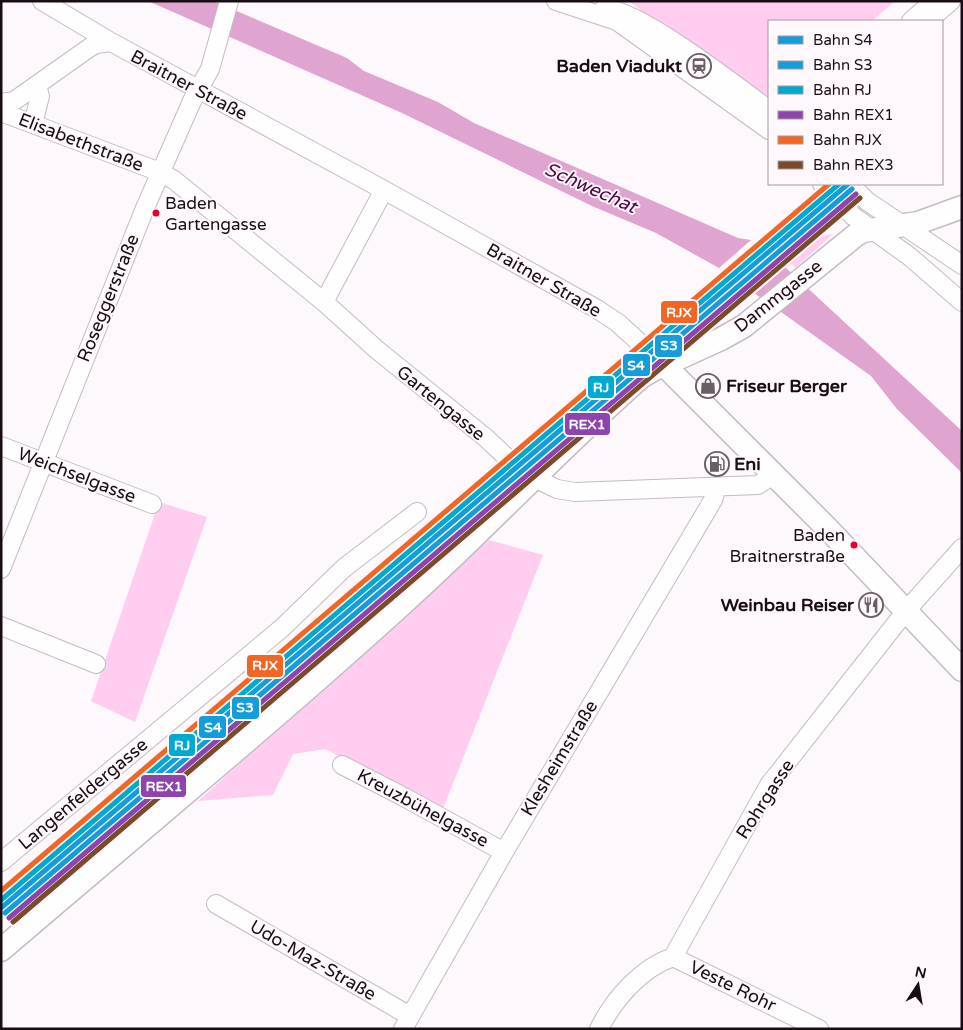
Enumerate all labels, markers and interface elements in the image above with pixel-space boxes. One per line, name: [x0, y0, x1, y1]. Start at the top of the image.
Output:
legend: [768, 20, 943, 185]
text: Bahn S4: [813, 31, 873, 49]
street label: Braitner Straße: [127, 45, 251, 125]
station icon: Baden Viadukt: [686, 53, 712, 79]
place label: Baden Viadukt: [556, 55, 682, 77]
text: Bahn S3: [813, 56, 873, 74]
text: Bahn RJ: [813, 81, 872, 99]
text: Bahn REX1: [813, 106, 894, 124]
street label: Elisabethstraße: [15, 108, 147, 176]
text: Bahn RJX: [813, 131, 882, 149]
text: Bahn REX3: [813, 156, 894, 174]
water label: Schwechat: [541, 158, 642, 219]
place label: Baden Gartengasse: [165, 193, 267, 235]
marker: Baden Gartengasse: [151, 208, 161, 218]
street label: Roseggerstraße: [72, 231, 144, 365]
street label: Braitner Straße: [483, 238, 605, 322]
street label: Dammgasse: [730, 255, 826, 337]
line badge: RJX: [660, 300, 698, 324]
text: RJX: [666, 304, 693, 321]
line badge: S3: [654, 334, 683, 358]
text: S3: [660, 337, 678, 354]
line badge: S4: [622, 353, 651, 377]
text: S4: [627, 357, 645, 374]
street label: Gartengasse: [392, 361, 490, 445]
shop icon: Friseur Berger: [695, 373, 721, 399]
line badge: RJ: [587, 375, 615, 399]
place label: Friseur Berger: [726, 375, 848, 397]
text: RJ: [593, 379, 609, 396]
line badge: REX1: [564, 412, 611, 436]
text: REX1: [568, 416, 606, 433]
street label: Weichselgasse: [15, 442, 139, 508]
fuel station icon: Eni: [704, 451, 730, 477]
place label: Eni: [734, 453, 761, 475]
place label: Baden Braitnerstraße: [729, 525, 845, 567]
marker: Baden Braitnerstraße: [849, 540, 859, 550]
restaurant icon: Weinbau Reiser: [858, 592, 884, 618]
place label: Weinbau Reiser: [721, 594, 855, 616]
line badge: RJX: [246, 654, 284, 678]
text: RJX: [252, 657, 279, 674]
line badge: S3: [231, 696, 260, 720]
street label: Klesheimstraße: [516, 696, 602, 820]
text: S3: [236, 699, 254, 716]
line badge: S4: [198, 715, 227, 739]
text: S4: [204, 719, 222, 736]
line badge: RJ: [168, 733, 196, 757]
street label: Langenfeldergasse: [14, 734, 152, 854]
text: RJ: [174, 737, 190, 754]
street label: Rohrgasse: [731, 755, 799, 843]
street label: Kreuzbühelgasse: [354, 764, 492, 852]
line badge: REX1: [140, 774, 187, 798]
text: REX1: [145, 778, 183, 795]
street label: Udo-Maz-Straße: [246, 915, 380, 1005]
street label: Veste Rohr: [686, 956, 780, 1016]
north arrow: [893, 960, 943, 1010]
text: N: [913, 963, 928, 982]

